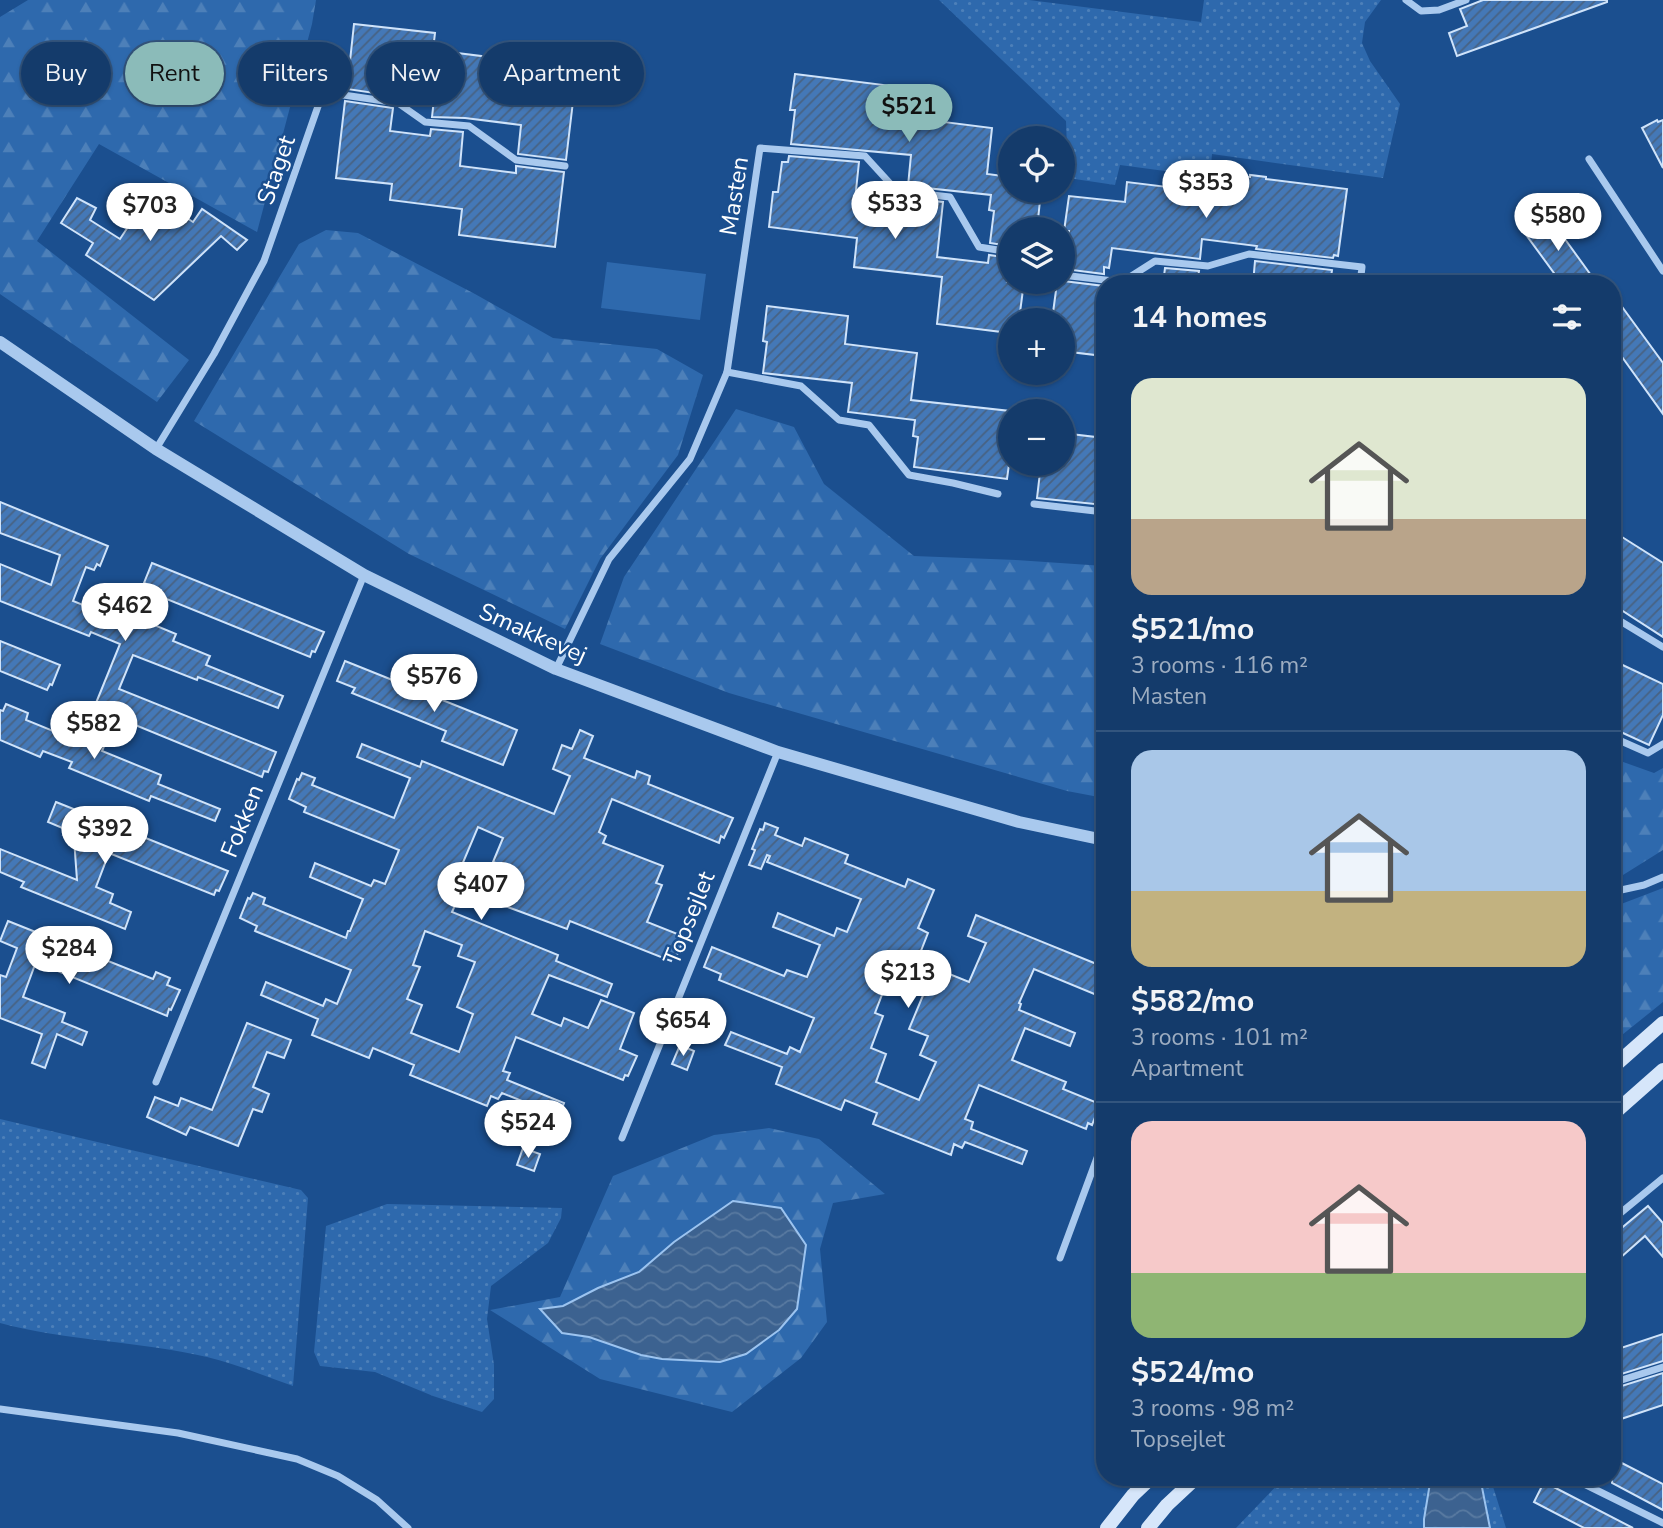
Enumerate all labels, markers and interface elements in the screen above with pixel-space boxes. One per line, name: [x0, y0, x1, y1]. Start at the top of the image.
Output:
chip: Buy: [21, 42, 111, 105]
chip: Rent: [125, 42, 224, 105]
chip: Filters: [238, 42, 352, 105]
chip: New: [366, 42, 465, 105]
chip: Apartment: [479, 42, 644, 105]
pin: $521: [868, 85, 950, 144]
text: $521: [881, 91, 937, 122]
map controls: [998, 126, 1075, 476]
button: locate: [998, 126, 1075, 203]
street label: Staget: [249, 131, 303, 209]
street label: Masten: [712, 154, 756, 238]
pin: $353: [1165, 160, 1247, 220]
text: $353: [1178, 167, 1234, 198]
pin: $533: [854, 182, 936, 241]
pin: $703: [109, 184, 191, 243]
text: $533: [867, 188, 923, 219]
text: $703: [122, 190, 178, 221]
pin: $580: [1517, 194, 1599, 253]
text: $580: [1530, 200, 1586, 231]
button: layers: [998, 217, 1075, 294]
text: 14 homes: [1131, 297, 1267, 338]
icon: filters: [1548, 298, 1586, 336]
button: +: [998, 308, 1075, 385]
button: −: [998, 399, 1075, 476]
icon: home: [1296, 423, 1422, 549]
pin: $462: [84, 584, 166, 643]
text: $462: [97, 590, 153, 621]
street label: Smakkevej: [474, 595, 592, 671]
text: $521/mo: [1131, 609, 1254, 650]
text: 3 rooms · 116 m²: [1131, 650, 1308, 681]
pin: $576: [393, 654, 475, 714]
text: $576: [406, 661, 462, 692]
text: Masten: [1131, 681, 1207, 712]
pin: $582: [53, 702, 135, 761]
text: $582: [66, 708, 122, 739]
street label: Fokken: [213, 780, 271, 862]
icon: home: [1296, 795, 1422, 921]
pin: $392: [64, 806, 146, 866]
text: $392: [77, 813, 133, 844]
pin: $407: [440, 862, 522, 922]
street label: Topsejlet: [656, 866, 722, 969]
text: $407: [453, 869, 509, 900]
pin: $284: [28, 926, 110, 986]
text: $284: [41, 933, 97, 964]
pin: $213: [867, 950, 949, 1010]
text: $213: [880, 957, 936, 988]
text: $582/mo: [1131, 981, 1254, 1022]
pin: $654: [642, 998, 724, 1058]
text: $654: [655, 1005, 711, 1036]
text: 3 rooms · 101 m²: [1131, 1022, 1308, 1053]
text: Apartment: [1131, 1053, 1243, 1084]
pin: $524: [487, 1100, 569, 1160]
text: $524: [500, 1107, 556, 1138]
icon: home: [1296, 1166, 1422, 1292]
text: $524/mo: [1131, 1352, 1254, 1393]
text: 3 rooms · 98 m²: [1131, 1393, 1294, 1424]
text: Topsejlet: [1131, 1424, 1225, 1455]

